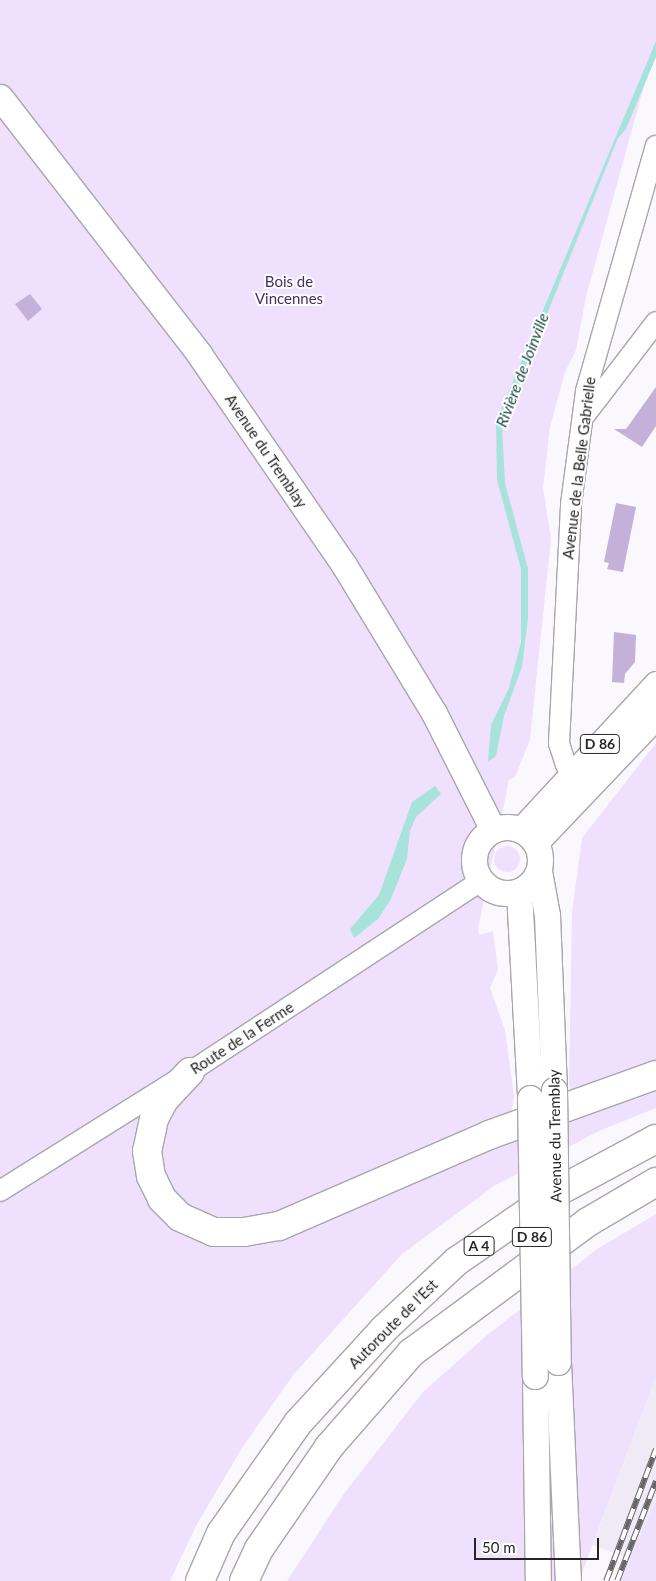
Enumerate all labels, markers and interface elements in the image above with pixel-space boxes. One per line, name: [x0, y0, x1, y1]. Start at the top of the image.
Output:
park label: Bois de Vincennes: [255, 272, 323, 307]
water label: Rivière de Joinville: [491, 310, 553, 430]
street label: Avenue de la Belle Gabrielle: [559, 376, 599, 560]
street label: Avenue du Tremblay: [221, 391, 311, 511]
road number: D 86: [579, 732, 621, 756]
street label: Route de la Ferme: [187, 998, 297, 1078]
street label: Avenue du Tremblay: [545, 1069, 565, 1203]
road number: D 86: [511, 1226, 553, 1248]
road number: A 4: [463, 1234, 495, 1258]
street label: Autoroute de l’Est: [345, 1276, 441, 1372]
scale bar: [476, 1528, 601, 1560]
text: 50 m: [482, 1538, 516, 1556]

